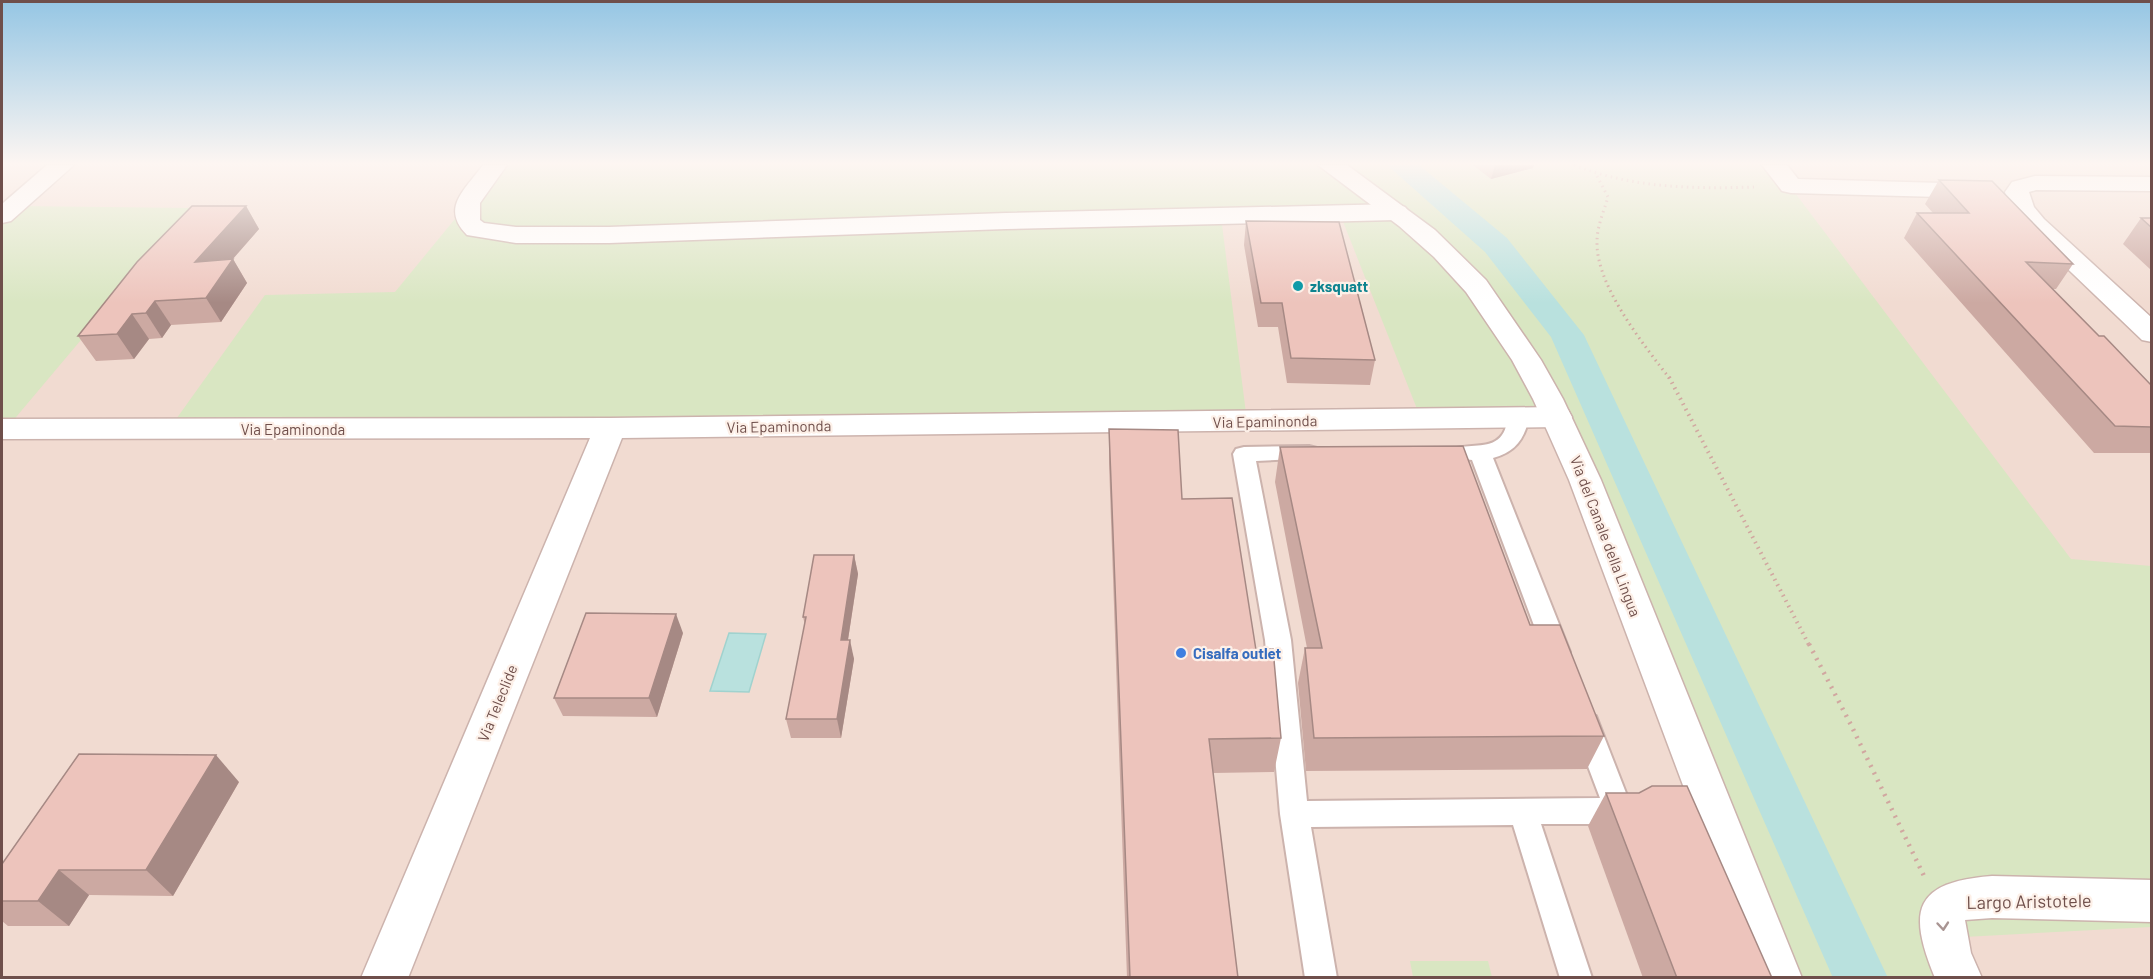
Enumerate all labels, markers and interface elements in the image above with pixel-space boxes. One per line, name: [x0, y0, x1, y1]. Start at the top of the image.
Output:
place label: zksquatt: [1310, 277, 1368, 295]
marker: zksquatt: [1291, 279, 1305, 293]
street label: Via Epaminonda: [1213, 411, 1317, 431]
street label: Via Epaminonda: [727, 416, 831, 436]
street label: Via Epaminonda: [241, 420, 345, 438]
street label: Via del Canale della Lingua: [1567, 453, 1645, 619]
place label: Cisalfa outlet: [1193, 644, 1282, 662]
marker: Cisalfa outlet: [1174, 646, 1188, 660]
street label: Via Teleclide: [473, 662, 521, 744]
street label: Largo Aristotele: [1966, 889, 2092, 913]
one-way arrow: [1936, 921, 1949, 930]

